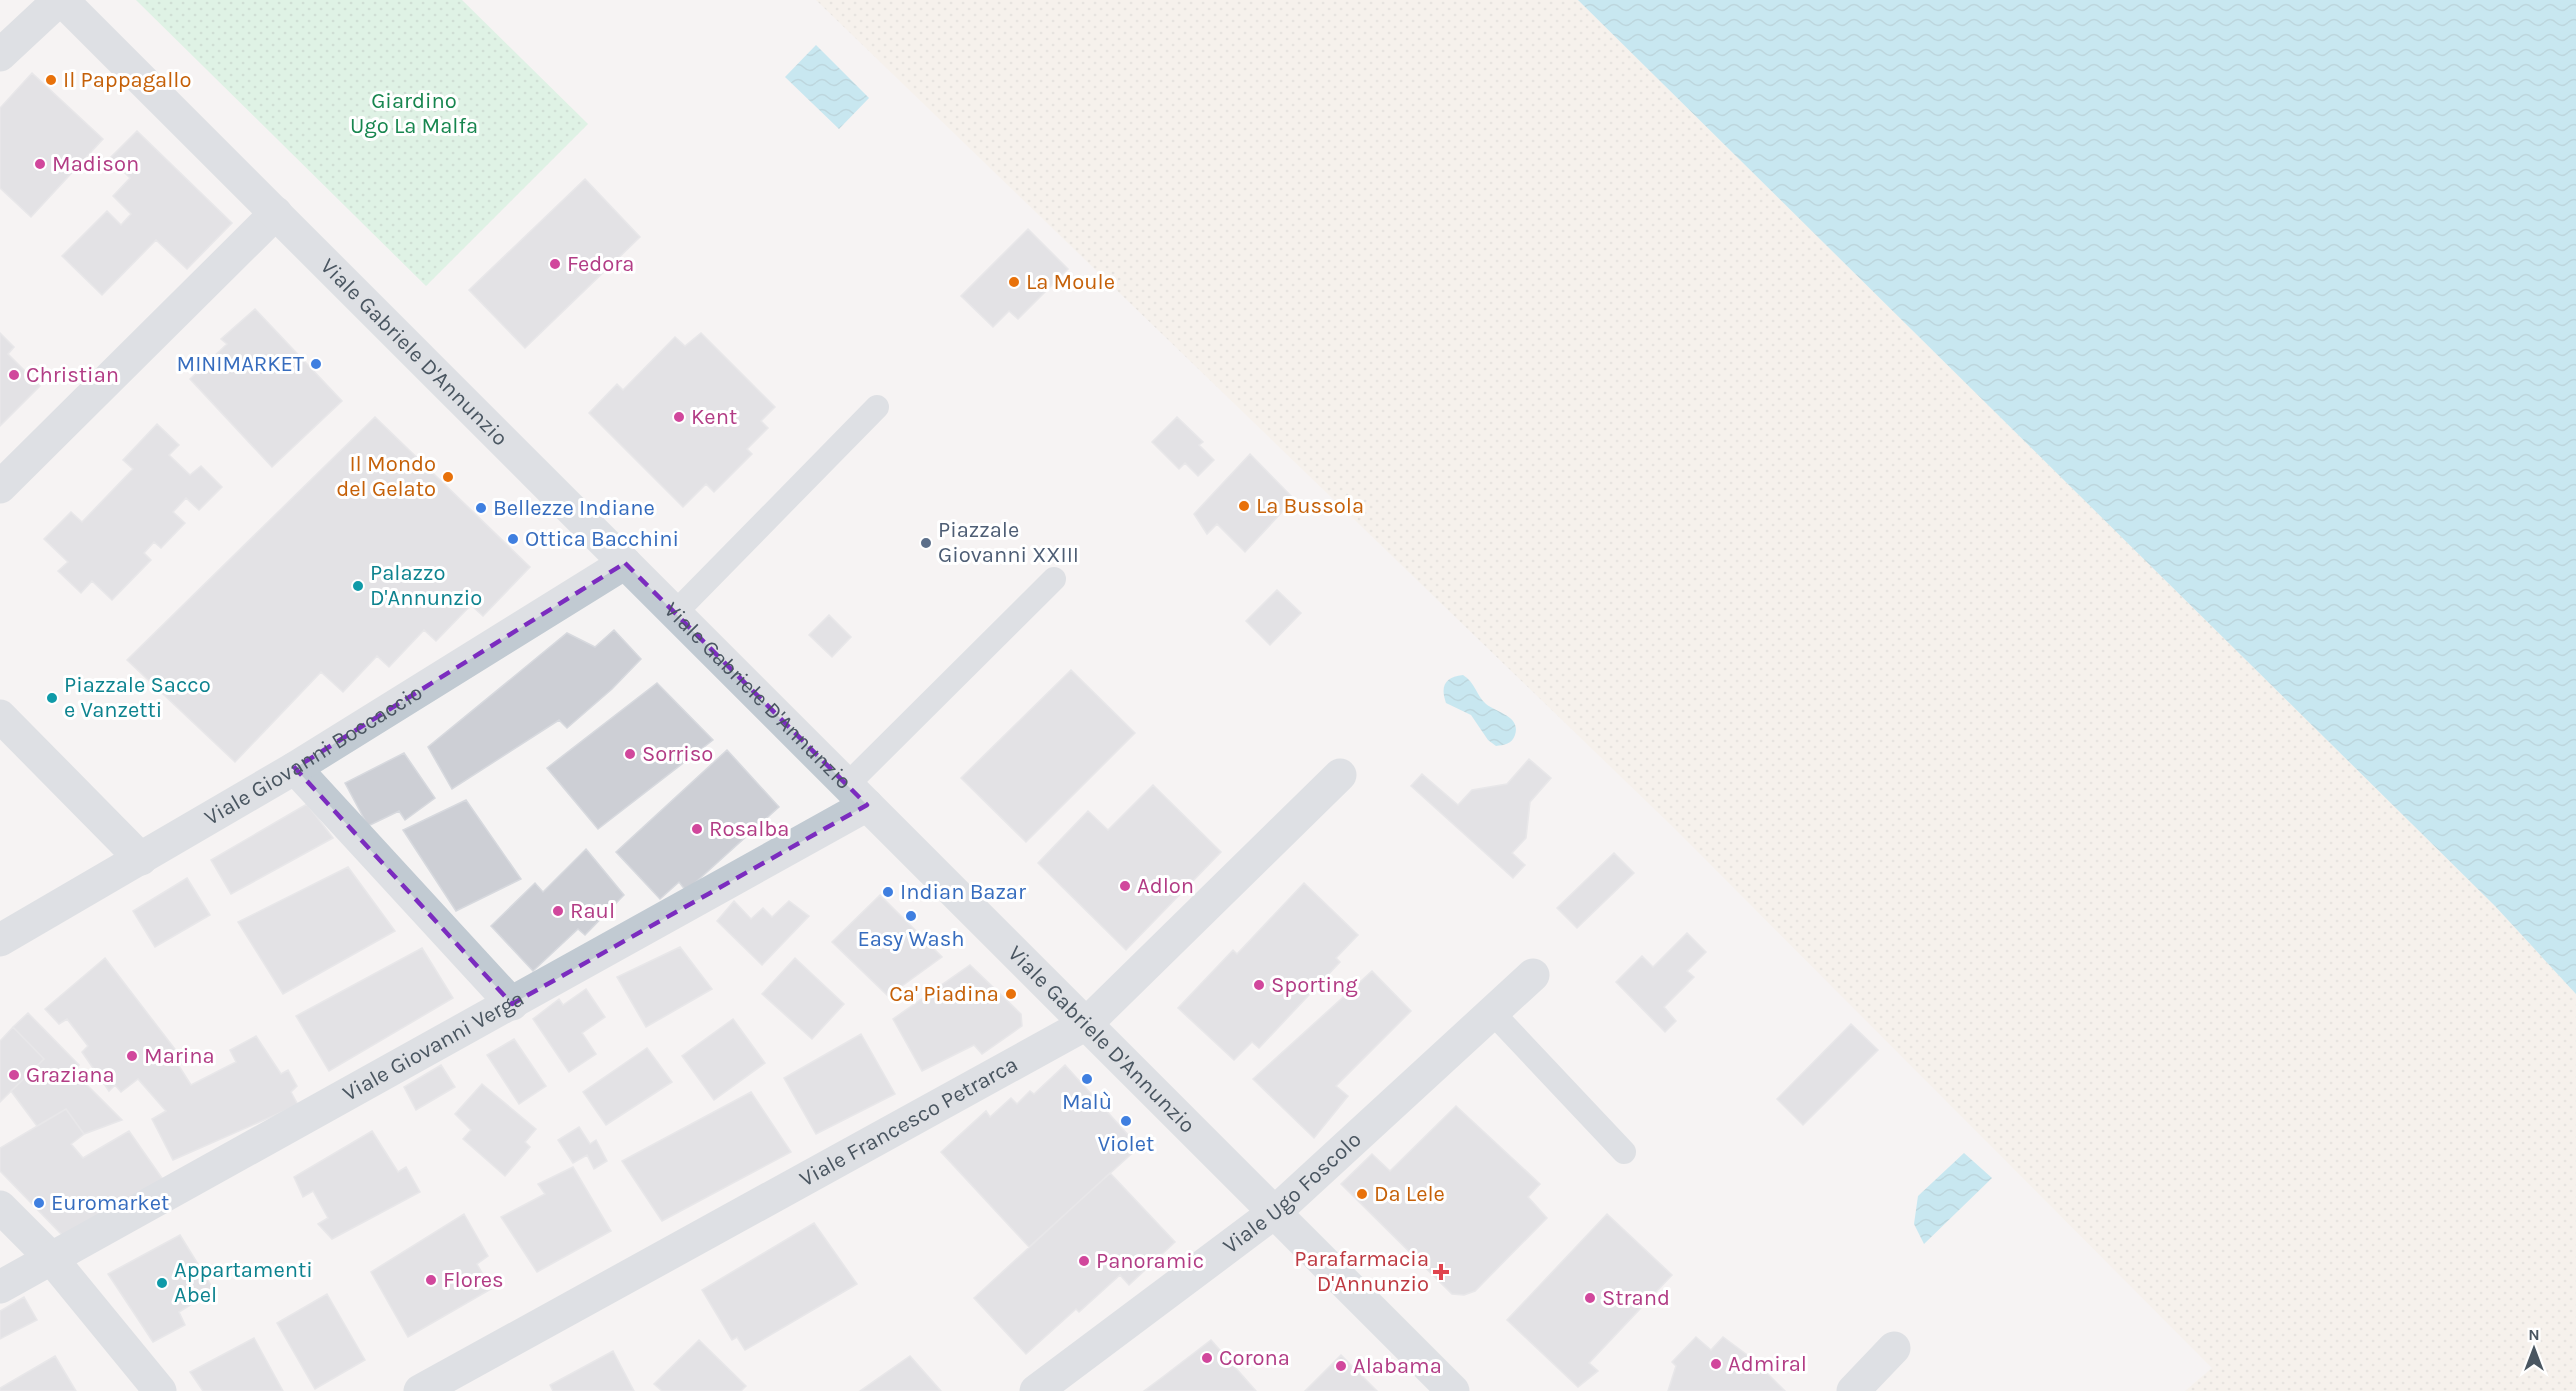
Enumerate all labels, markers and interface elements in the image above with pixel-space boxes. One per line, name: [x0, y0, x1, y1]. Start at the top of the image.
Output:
place label: Il Pappagallo: [63, 67, 192, 93]
marker: Il Pappagallo: [44, 73, 58, 87]
park label: Giardino Ugo La Malfa: [350, 88, 478, 139]
place label: Madison: [52, 151, 139, 177]
marker: Madison: [33, 157, 47, 171]
place label: Fedora: [567, 251, 634, 277]
street label: Viale Gabriele D'Annunzio: [315, 253, 513, 451]
marker: Fedora: [548, 257, 562, 271]
place label: La Moule: [1026, 269, 1115, 295]
marker: La Moule: [1007, 275, 1021, 289]
place label: MINIMARKET: [177, 351, 304, 377]
marker: MINIMARKET: [309, 357, 323, 371]
place label: Christian: [26, 362, 119, 388]
marker: Christian: [7, 368, 21, 382]
place label: Kent: [691, 404, 737, 430]
marker: Kent: [672, 410, 686, 424]
place label: Il Mondo del Gelato: [336, 451, 436, 502]
marker: Il Mondo del Gelato: [441, 470, 455, 484]
place label: La Bussola: [1256, 493, 1364, 519]
place label: Bellezze Indiane: [493, 495, 655, 521]
marker: La Bussola: [1237, 499, 1251, 513]
marker: Bellezze Indiane: [474, 501, 488, 515]
place label: Piazzale Giovanni XXIII: [938, 517, 1079, 568]
place label: Ottica Bacchini: [525, 526, 679, 552]
marker: Ottica Bacchini: [506, 532, 520, 546]
marker: Piazzale Giovanni XXIII: [919, 536, 933, 550]
place label: Palazzo D'Annunzio: [370, 560, 482, 611]
marker: Palazzo D'Annunzio: [351, 579, 365, 593]
street label: Viale Gabriele D'Annunzio: [659, 597, 857, 795]
place label: Piazzale Sacco e Vanzetti: [64, 672, 211, 723]
street label: Viale Giovanni Boccaccio: [200, 679, 427, 831]
marker: Piazzale Sacco e Vanzetti: [45, 691, 59, 705]
place label: Sorriso: [642, 741, 713, 767]
marker: Sorriso: [623, 747, 637, 761]
place label: Rosalba: [709, 816, 789, 842]
marker: Rosalba: [690, 822, 704, 836]
place label: Adlon: [1137, 873, 1194, 899]
place label: Indian Bazar: [900, 879, 1026, 905]
marker: Adlon: [1118, 879, 1132, 893]
marker: Indian Bazar: [881, 885, 895, 899]
place label: Raul: [570, 898, 615, 924]
marker: Raul: [551, 904, 565, 918]
marker: Easy Wash: [904, 909, 918, 923]
place label: Easy Wash: [858, 926, 964, 952]
street label: Viale Gabriele D'Annunzio: [1002, 940, 1200, 1138]
place label: Sporting: [1271, 972, 1358, 998]
marker: Sporting: [1252, 978, 1266, 992]
place label: Ca' Piadina: [889, 981, 999, 1007]
street label: Viale Giovanni Verga: [338, 985, 529, 1107]
marker: Ca' Piadina: [1004, 987, 1018, 1001]
place label: Marina: [144, 1043, 215, 1069]
marker: Marina: [125, 1049, 139, 1063]
street label: Viale Francesco Petrarca: [795, 1051, 1022, 1192]
place label: Graziana: [26, 1062, 115, 1088]
marker: Graziana: [7, 1068, 21, 1082]
marker: Malù: [1080, 1072, 1094, 1086]
place label: Malù: [1062, 1089, 1112, 1115]
marker: Violet: [1119, 1114, 1133, 1128]
street label: Viale Ugo Foscolo: [1218, 1126, 1367, 1259]
place label: Violet: [1098, 1131, 1154, 1157]
place label: Da Lele: [1374, 1181, 1445, 1207]
marker: Da Lele: [1355, 1187, 1369, 1201]
place label: Euromarket: [51, 1190, 169, 1216]
marker: Euromarket: [32, 1196, 46, 1210]
place label: Parafarmacia D'Annunzio: [1294, 1246, 1429, 1297]
place label: Panoramic: [1096, 1248, 1204, 1274]
marker: Panoramic: [1077, 1254, 1091, 1268]
place label: Appartamenti Abel: [174, 1257, 313, 1308]
marker: Parafarmacia D'Annunzio: [1434, 1265, 1448, 1279]
place label: Flores: [443, 1267, 504, 1293]
marker: Flores: [424, 1273, 438, 1287]
marker: Appartamenti Abel: [155, 1276, 169, 1290]
place label: Strand: [1602, 1285, 1670, 1311]
marker: Strand: [1583, 1291, 1597, 1305]
north arrow: [2504, 1319, 2564, 1379]
text: N: [2528, 1325, 2540, 1344]
place label: Corona: [1219, 1345, 1290, 1371]
marker: Corona: [1200, 1351, 1214, 1365]
place label: Admiral: [1728, 1351, 1807, 1377]
place label: Alabama: [1353, 1353, 1442, 1379]
marker: Admiral: [1709, 1357, 1723, 1371]
marker: Alabama: [1334, 1359, 1348, 1373]

